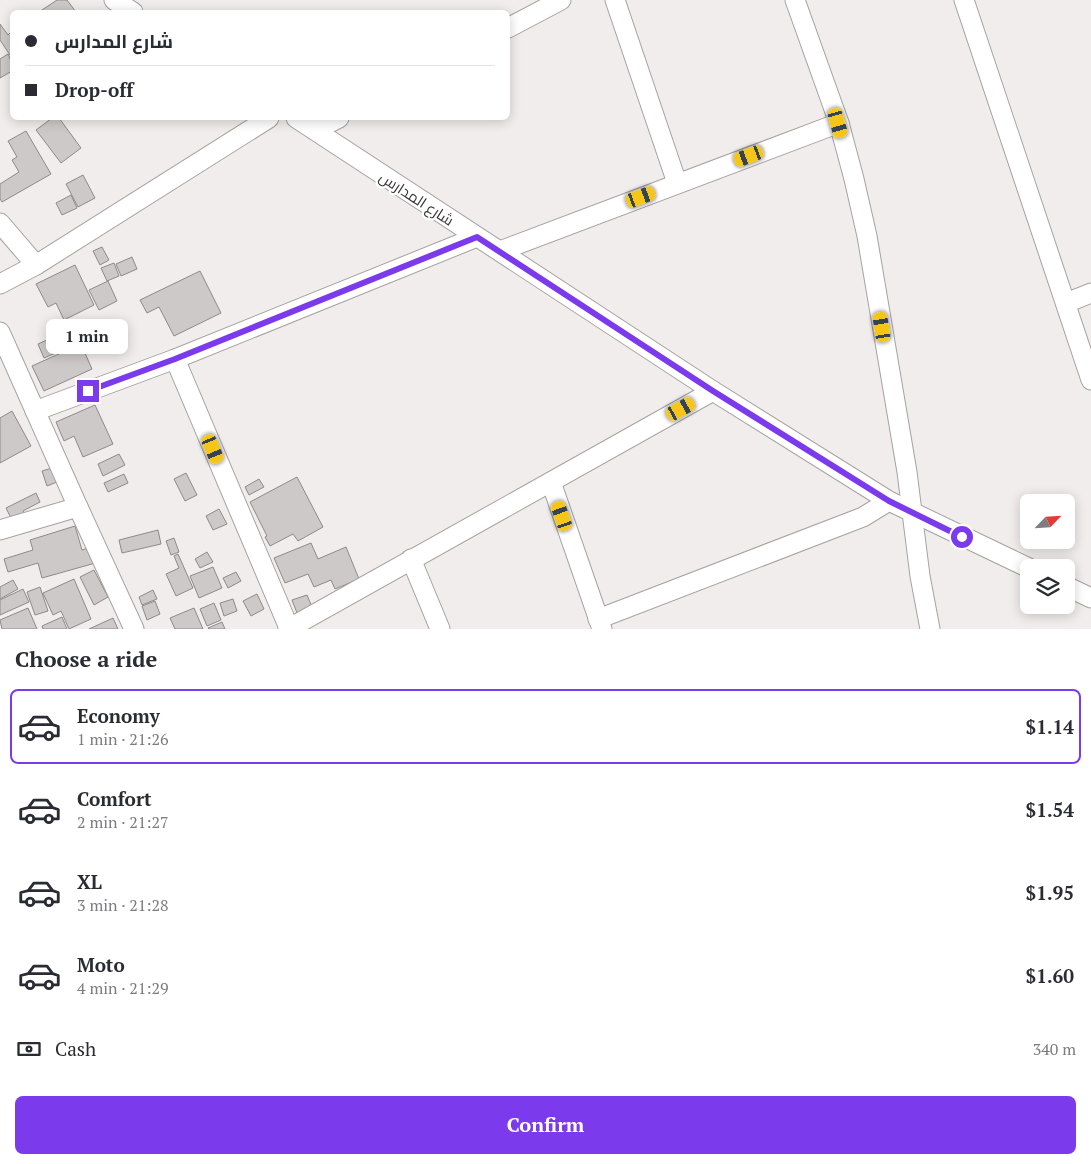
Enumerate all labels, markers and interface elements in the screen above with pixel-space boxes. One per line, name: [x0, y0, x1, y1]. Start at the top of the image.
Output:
text: شارع المدارس: [55, 28, 173, 53]
text: Drop-off: [55, 77, 133, 102]
car: [826, 107, 849, 139]
car: [732, 144, 765, 168]
street label: شارع المدارس: [375, 166, 458, 231]
car: [624, 185, 657, 209]
car: [872, 311, 891, 343]
callout: 1 min: [47, 318, 129, 354]
text: 1 min: [65, 325, 109, 347]
route end: [77, 380, 99, 402]
car: [664, 395, 697, 423]
car: [200, 432, 225, 466]
north arrow: [1020, 494, 1075, 549]
map controls: [1020, 494, 1075, 614]
car: [550, 499, 573, 533]
route start: [951, 526, 973, 548]
button: layers: [1020, 559, 1075, 614]
text: Choose a ride: [15, 644, 157, 673]
text: Economy: [77, 703, 160, 728]
icon: car: [17, 704, 62, 749]
text: $1.14: [1025, 714, 1074, 739]
text: 1 min · 21:26: [77, 728, 169, 750]
text: Comfort: [77, 786, 152, 811]
icon: car: [17, 787, 62, 832]
text: $1.54: [1025, 797, 1074, 822]
text: 2 min · 21:27: [77, 811, 169, 833]
text: XL: [77, 869, 102, 894]
icon: car: [17, 870, 62, 915]
text: $1.95: [1025, 880, 1074, 905]
text: 3 min · 21:28: [77, 894, 169, 916]
text: Moto: [77, 952, 125, 977]
icon: car: [17, 953, 62, 998]
text: $1.60: [1025, 963, 1074, 988]
text: 4 min · 21:29: [77, 977, 169, 999]
icon: cash: [15, 1035, 43, 1063]
text: Cash: [55, 1036, 96, 1061]
text: 340 m: [1033, 1038, 1076, 1060]
button: Confirm: [15, 1096, 1076, 1154]

